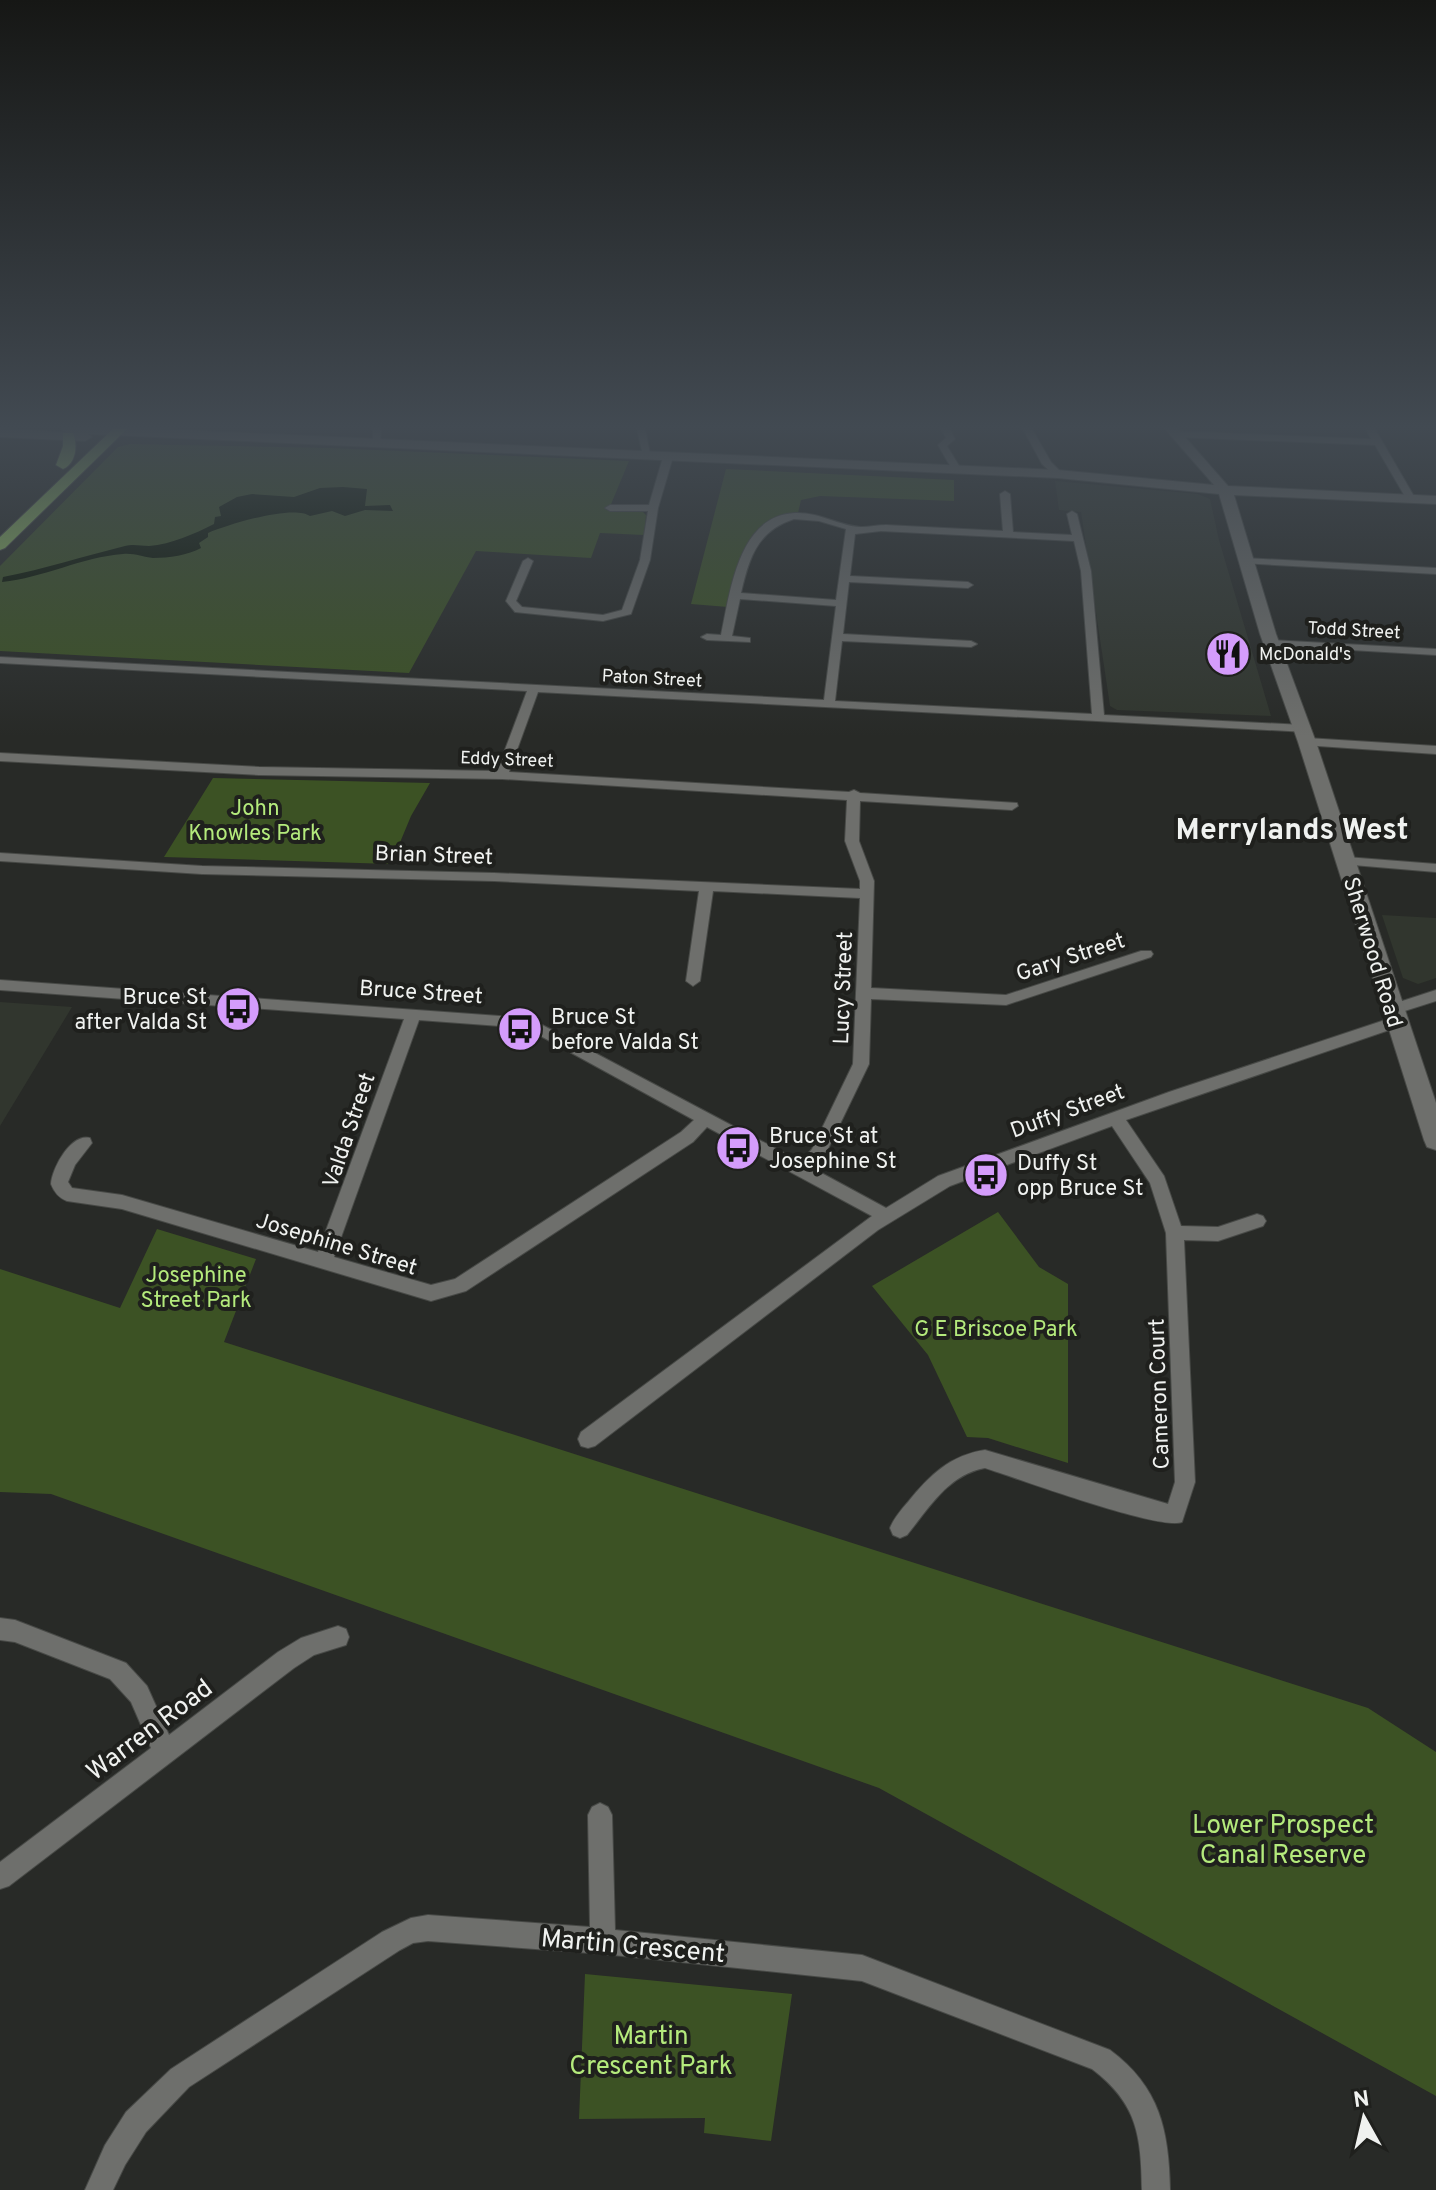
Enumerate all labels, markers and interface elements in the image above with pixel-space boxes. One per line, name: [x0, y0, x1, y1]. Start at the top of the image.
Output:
street label: Todd Street: [1307, 618, 1401, 645]
restaurant icon: McDonald's: [1204, 630, 1252, 678]
place label: McDonald's: [1259, 644, 1351, 667]
street label: Paton Street: [601, 665, 703, 694]
street label: Eddy Street: [460, 747, 554, 774]
park label: John Knowles Park: [188, 796, 322, 848]
district label: Merrylands West: [1176, 813, 1408, 850]
street label: Brian Street: [374, 841, 494, 872]
street label: Sherwood Road: [1336, 874, 1407, 1031]
street label: Gary Street: [1013, 928, 1129, 989]
street label: Lucy Street: [829, 931, 860, 1045]
street label: Bruce Street: [358, 976, 484, 1011]
place label: Bruce St after Valda St: [74, 985, 207, 1037]
bus stop icon: Bruce St after Valda St: [214, 985, 262, 1033]
bus stop icon: Bruce St before Valda St: [496, 1005, 544, 1053]
place label: Bruce St before Valda St: [551, 1005, 699, 1057]
street label: Valda Street: [318, 1070, 383, 1192]
street label: Duffy Street: [1007, 1079, 1129, 1145]
bus stop icon: Bruce St at Josephine St: [714, 1124, 762, 1172]
place label: Bruce St at Josephine St: [769, 1124, 897, 1176]
bus stop icon: Duffy St opp Bruce St: [962, 1151, 1010, 1199]
place label: Duffy St opp Bruce St: [1017, 1151, 1144, 1203]
street label: Josephine Street: [253, 1208, 420, 1283]
park label: Josephine Street Park: [140, 1263, 252, 1315]
park label: G E Briscoe Park: [914, 1317, 1078, 1344]
street label: Cameron Court: [1144, 1318, 1177, 1470]
street label: Warren Road: [81, 1673, 220, 1789]
park label: Lower Prospect Canal Reserve: [1192, 1810, 1374, 1873]
street label: Martin Crescent: [539, 1923, 726, 1972]
park label: Martin Crescent Park: [569, 2021, 733, 2084]
north arrow: [1324, 2078, 1404, 2158]
text: N: [1352, 2086, 1371, 2115]

